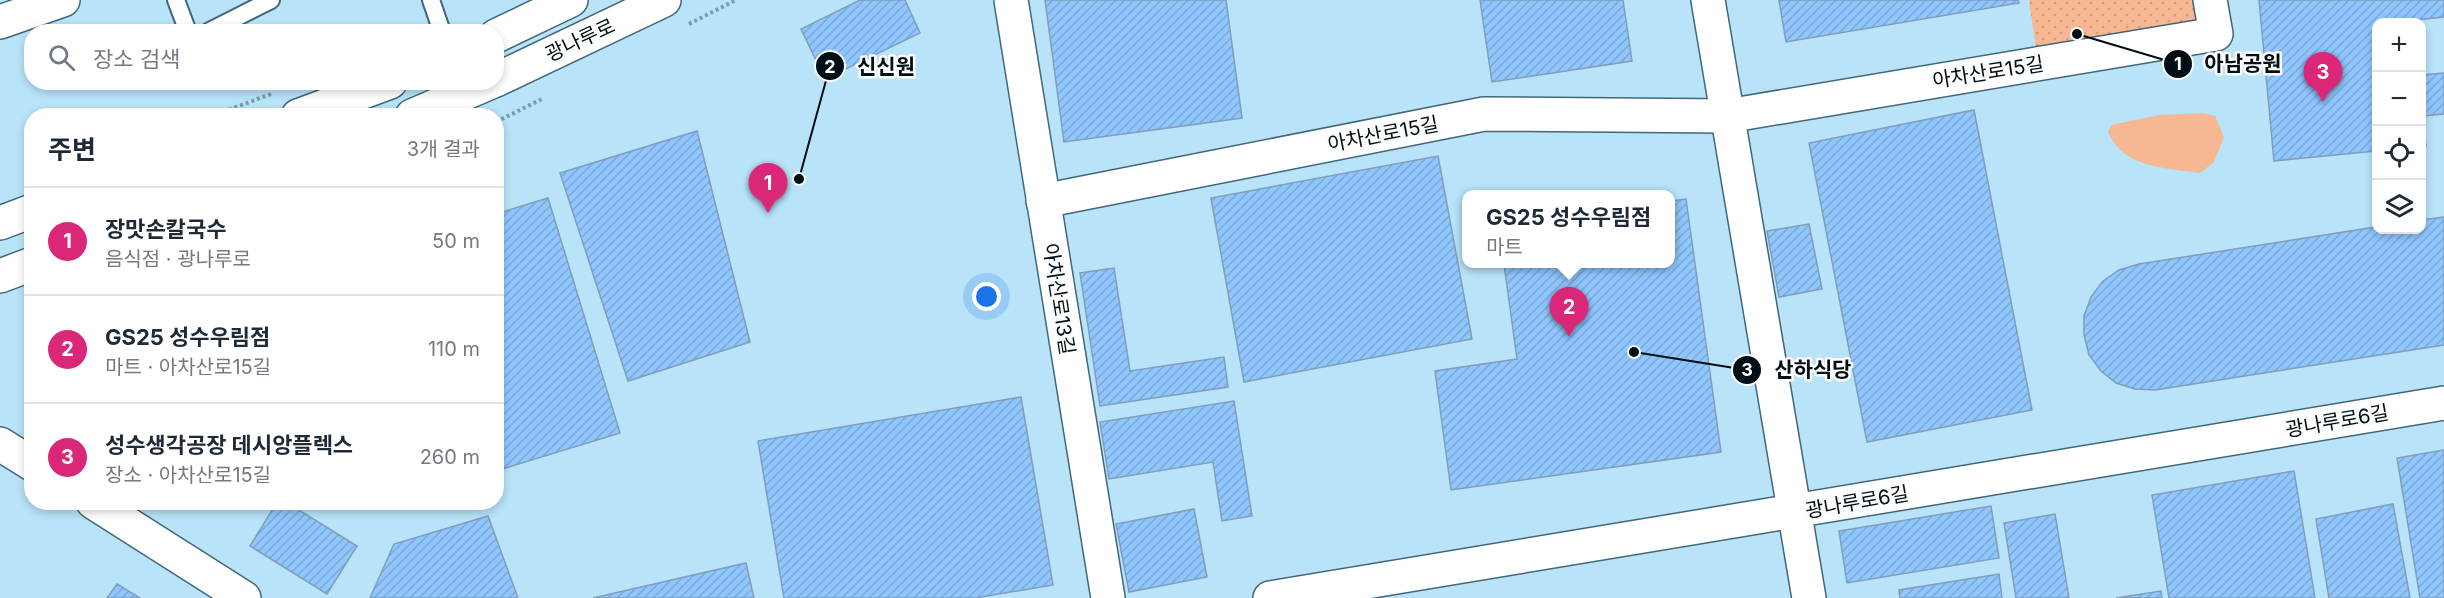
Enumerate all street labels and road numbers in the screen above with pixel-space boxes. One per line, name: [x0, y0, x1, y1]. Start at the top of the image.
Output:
street label: 광나루로: [542, 14, 618, 66]
street label: 아차산로15길: [1931, 51, 2045, 93]
street label: 아차산로15길: [1326, 112, 1440, 156]
street label: 아차산로13길: [1038, 242, 1080, 356]
street label: 광나루로6길: [2284, 400, 2390, 442]
street label: 광나루로6길: [1804, 481, 1910, 523]

